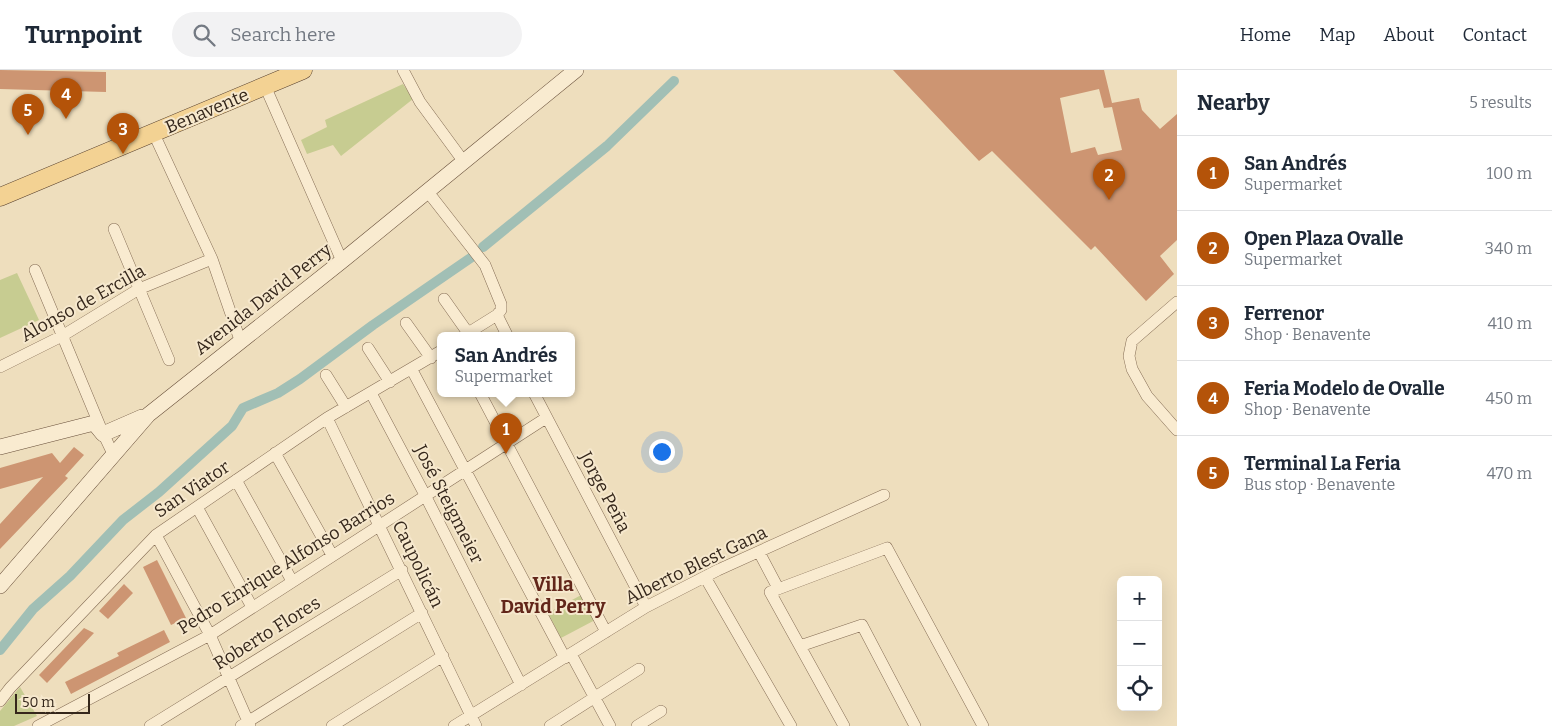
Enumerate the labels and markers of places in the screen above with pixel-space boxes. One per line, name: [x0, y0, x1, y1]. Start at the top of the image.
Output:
pin: 4: [50, 78, 82, 119]
pin: 5: [12, 94, 44, 135]
pin: 3: [107, 113, 139, 154]
pin: 2: [1093, 159, 1125, 200]
pin: 1: [490, 413, 522, 454]

